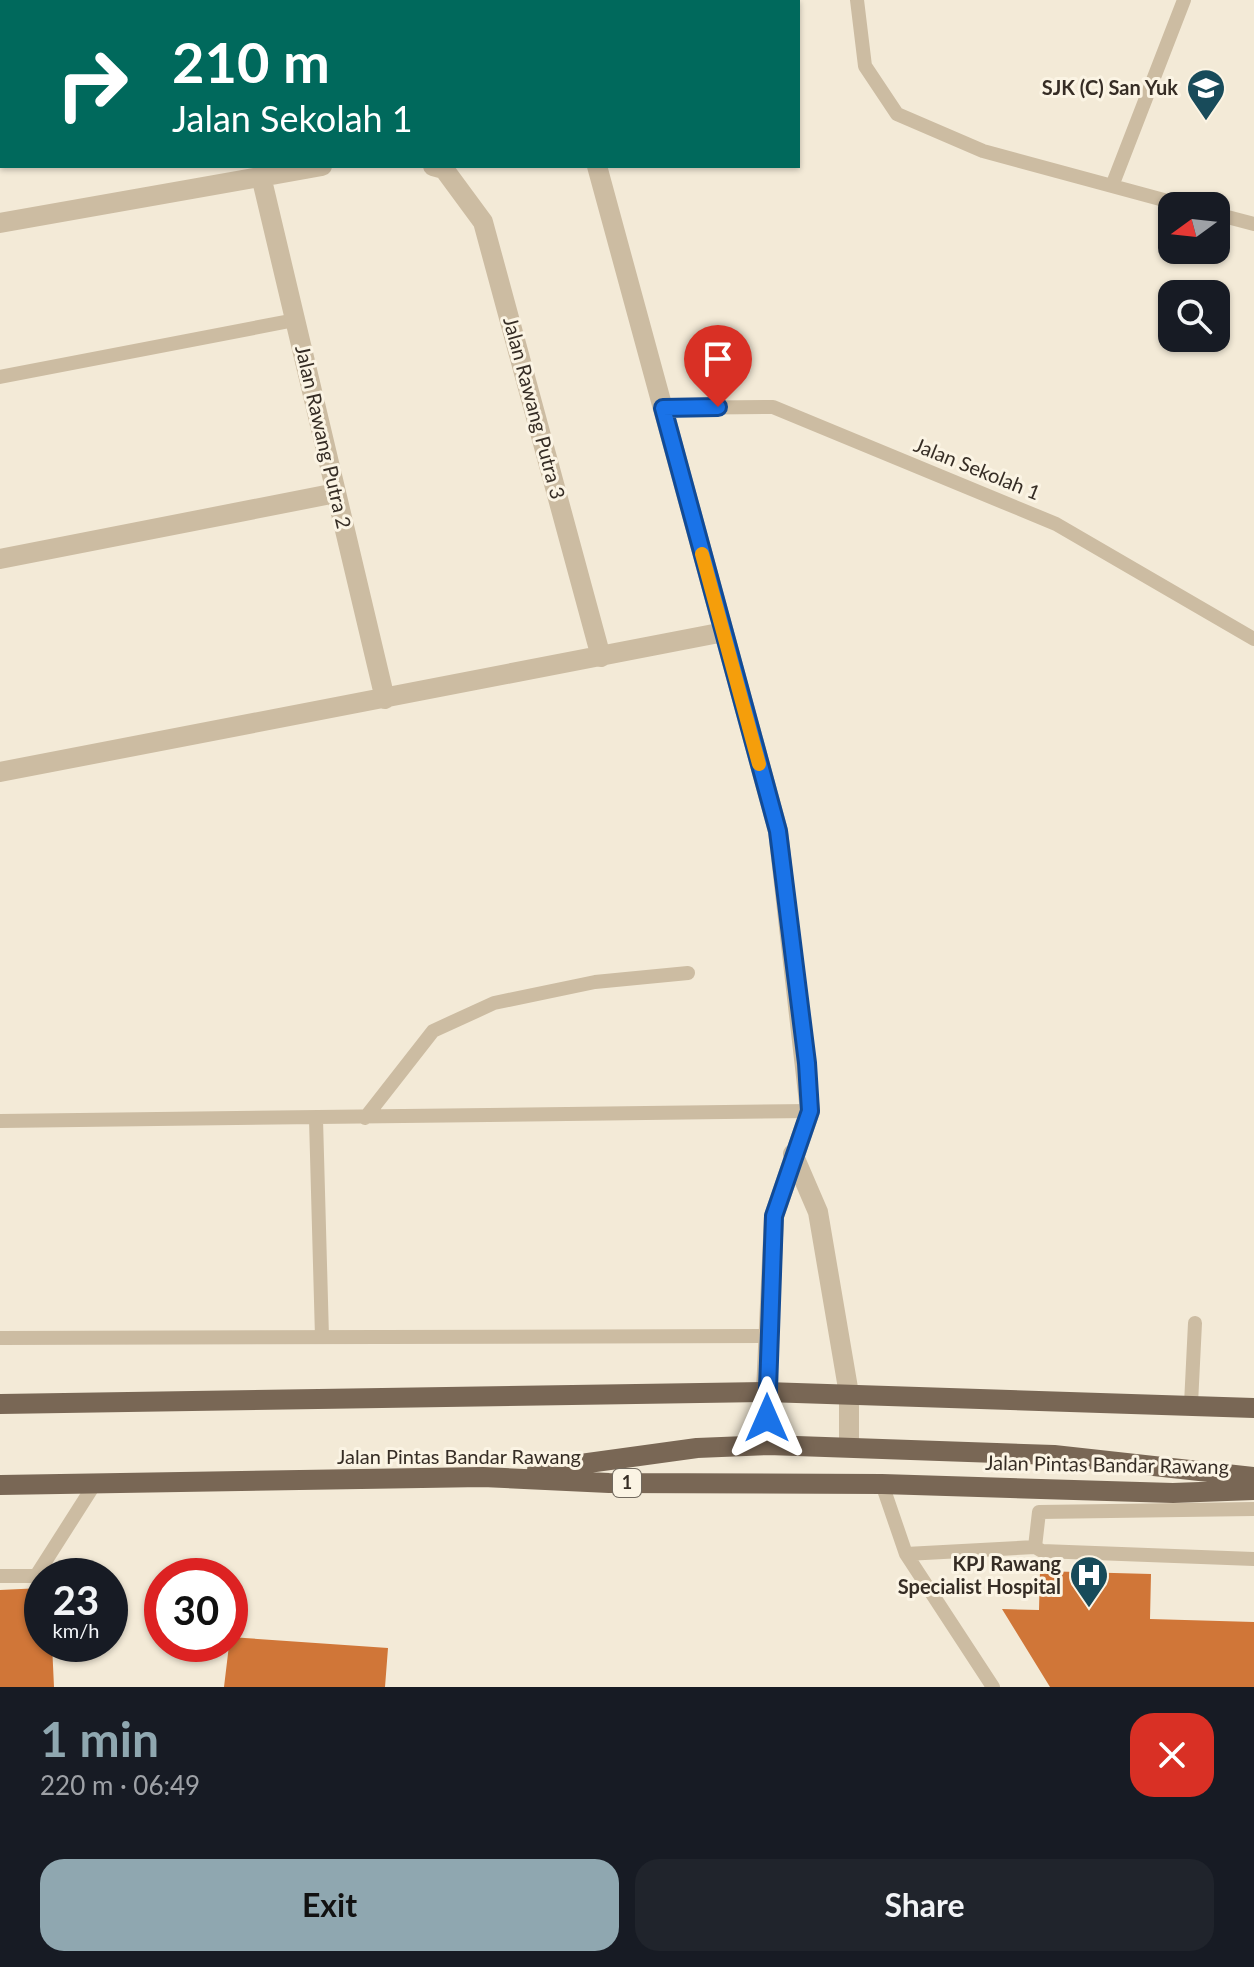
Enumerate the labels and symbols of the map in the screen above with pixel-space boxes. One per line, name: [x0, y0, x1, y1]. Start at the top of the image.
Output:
school or university icon: SJK (C) San Yuk: [1185, 67, 1227, 122]
place label: SJK (C) San Yuk: [1042, 75, 1178, 99]
north arrow: [1158, 192, 1230, 264]
street label: Jalan Rawang Putra 3: [499, 314, 571, 501]
pin: [684, 325, 752, 407]
street label: Jalan Rawang Putra 2: [291, 343, 357, 531]
street label: Jalan Sekolah 1: [911, 432, 1044, 504]
position arrow: [725, 1376, 809, 1460]
street label: Jalan Pintas Bandar Rawang: [337, 1444, 581, 1468]
street label: Jalan Pintas Bandar Rawang: [985, 1450, 1229, 1478]
road number: 1: [613, 1469, 641, 1497]
place label: KPJ Rawang Specialist Hospital: [898, 1551, 1061, 1598]
hospital icon: KPJ Rawang Specialist Hospital: [1068, 1554, 1110, 1609]
speed limit sign: 30: [144, 1558, 248, 1662]

